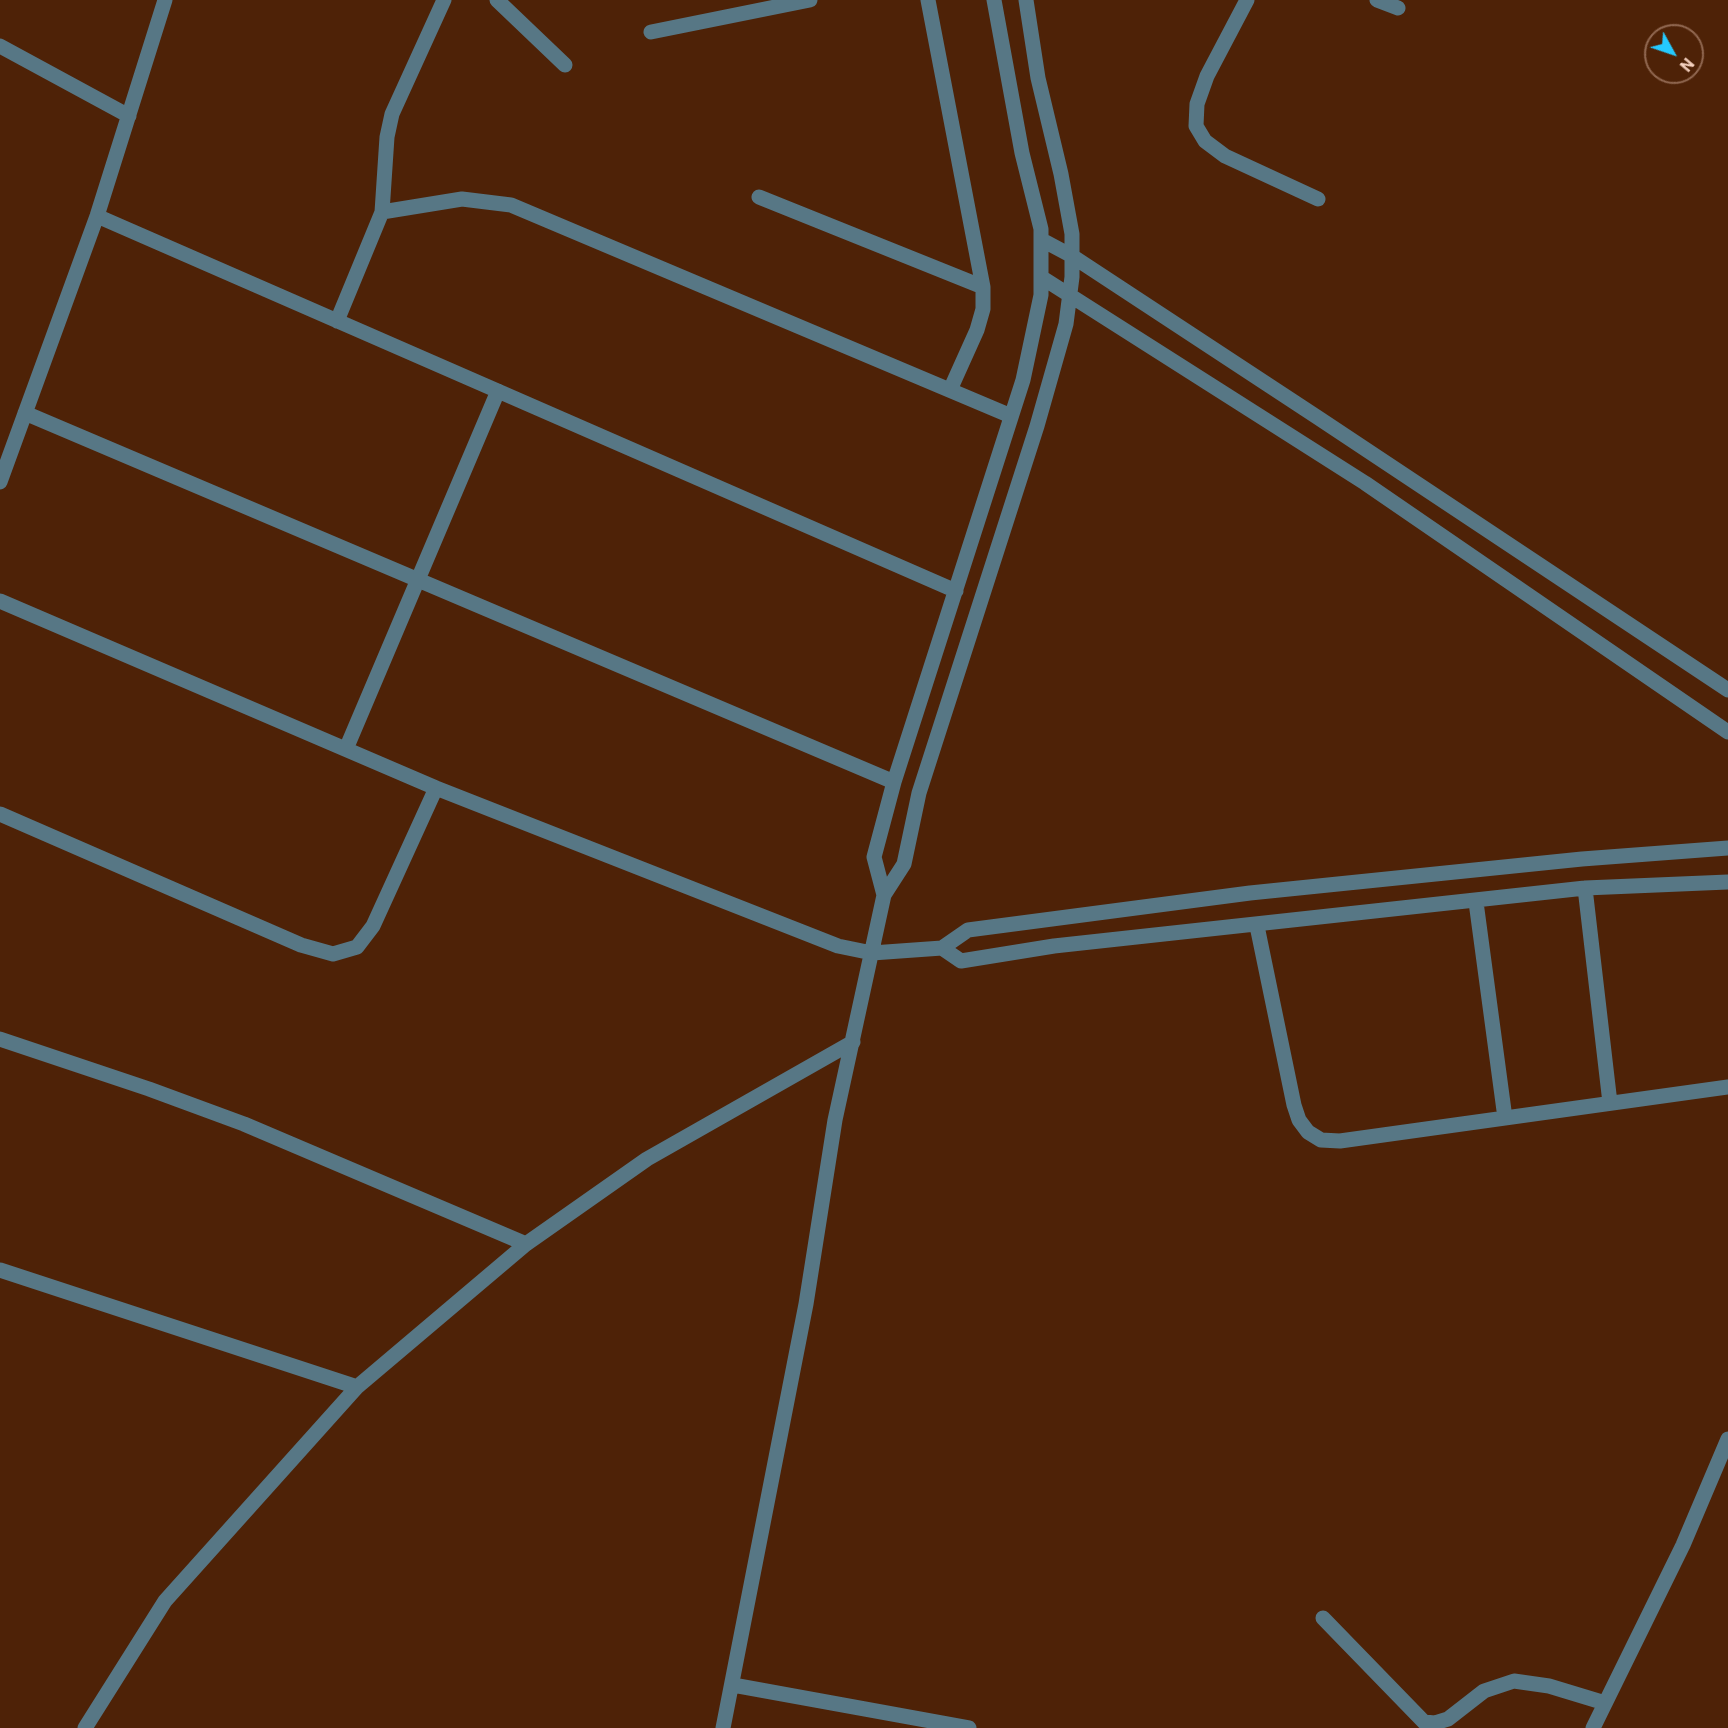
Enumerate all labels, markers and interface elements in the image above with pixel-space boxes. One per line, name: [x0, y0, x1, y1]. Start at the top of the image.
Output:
north arrow: [1644, 24, 1704, 84]
text: N: [1676, 54, 1698, 75]

